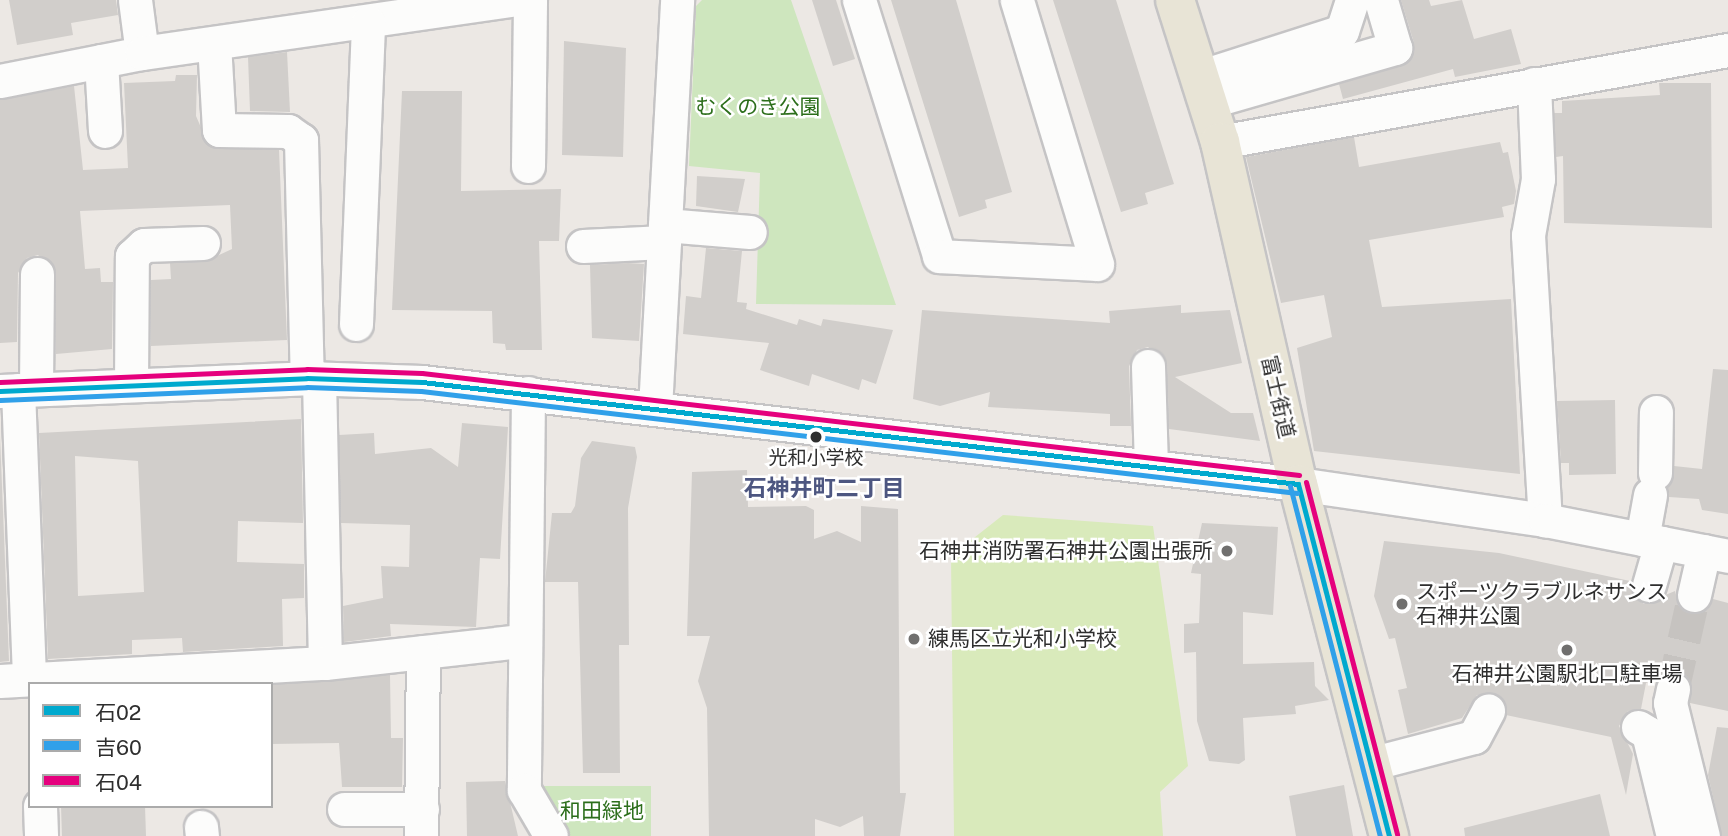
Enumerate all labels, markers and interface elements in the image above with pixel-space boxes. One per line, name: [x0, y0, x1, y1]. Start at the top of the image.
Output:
park label: むくのき公園: [695, 94, 821, 120]
street label: 富士街道: [1256, 353, 1300, 441]
marker: 光和小学校: [809, 430, 823, 444]
place label: 光和小学校: [769, 447, 863, 469]
district label: 石神井町二丁目: [744, 474, 904, 502]
place label: 石神井消防署石神井公園出張所: [919, 538, 1213, 564]
marker: 石神井消防署石神井公園出張所: [1219, 543, 1235, 559]
place label: スポーツクラブルネサンス 石神井公園: [1416, 579, 1668, 629]
marker: スポーツクラブルネサンス 石神井公園: [1394, 596, 1410, 612]
place label: 練馬区立光和小学校: [928, 626, 1117, 652]
marker: 練馬区立光和小学校: [906, 631, 922, 647]
marker: 石神井公園駅北口駐車場: [1559, 642, 1575, 658]
place label: 石神井公園駅北口駐車場: [1452, 661, 1682, 687]
legend: [28, 682, 273, 808]
text: 石02: [95, 700, 141, 725]
text: 吉60: [95, 735, 142, 760]
text: 石04: [95, 770, 142, 795]
park label: 和田緑地: [560, 798, 644, 824]

